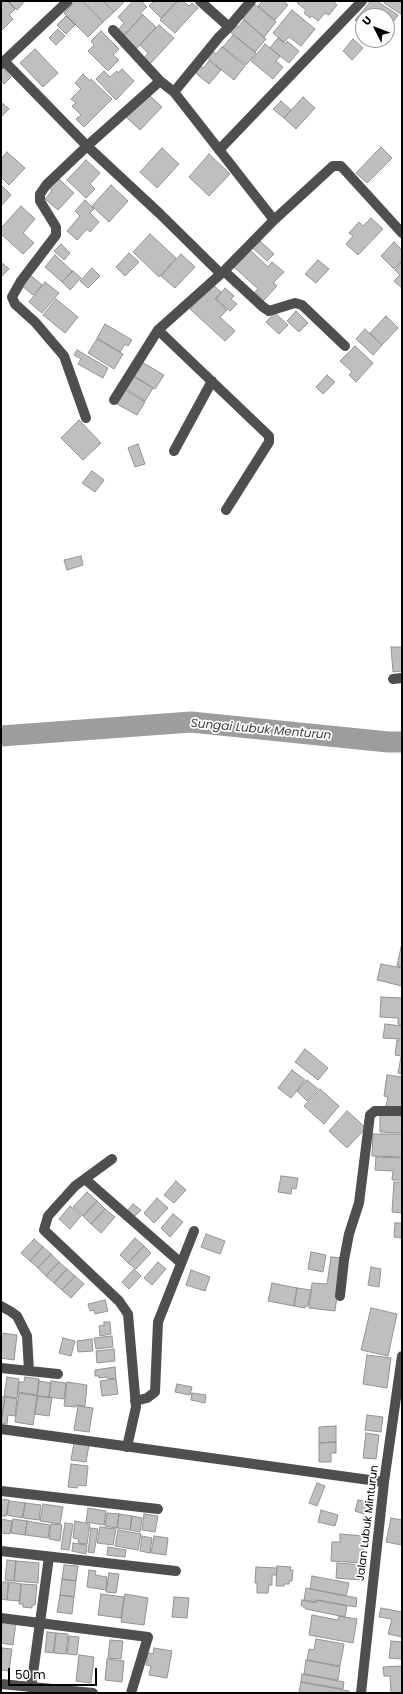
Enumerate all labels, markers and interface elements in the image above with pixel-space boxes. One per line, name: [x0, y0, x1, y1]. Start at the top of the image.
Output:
north arrow: [355, 8, 395, 48]
text: U: [358, 12, 375, 29]
water label: Sungai Lubuk Menturun: [190, 717, 332, 743]
street label: Jalan Lubuk Minturun: [354, 1464, 382, 1582]
scale bar: [10, 1660, 99, 1686]
text: 50 m: [15, 1666, 46, 1683]

